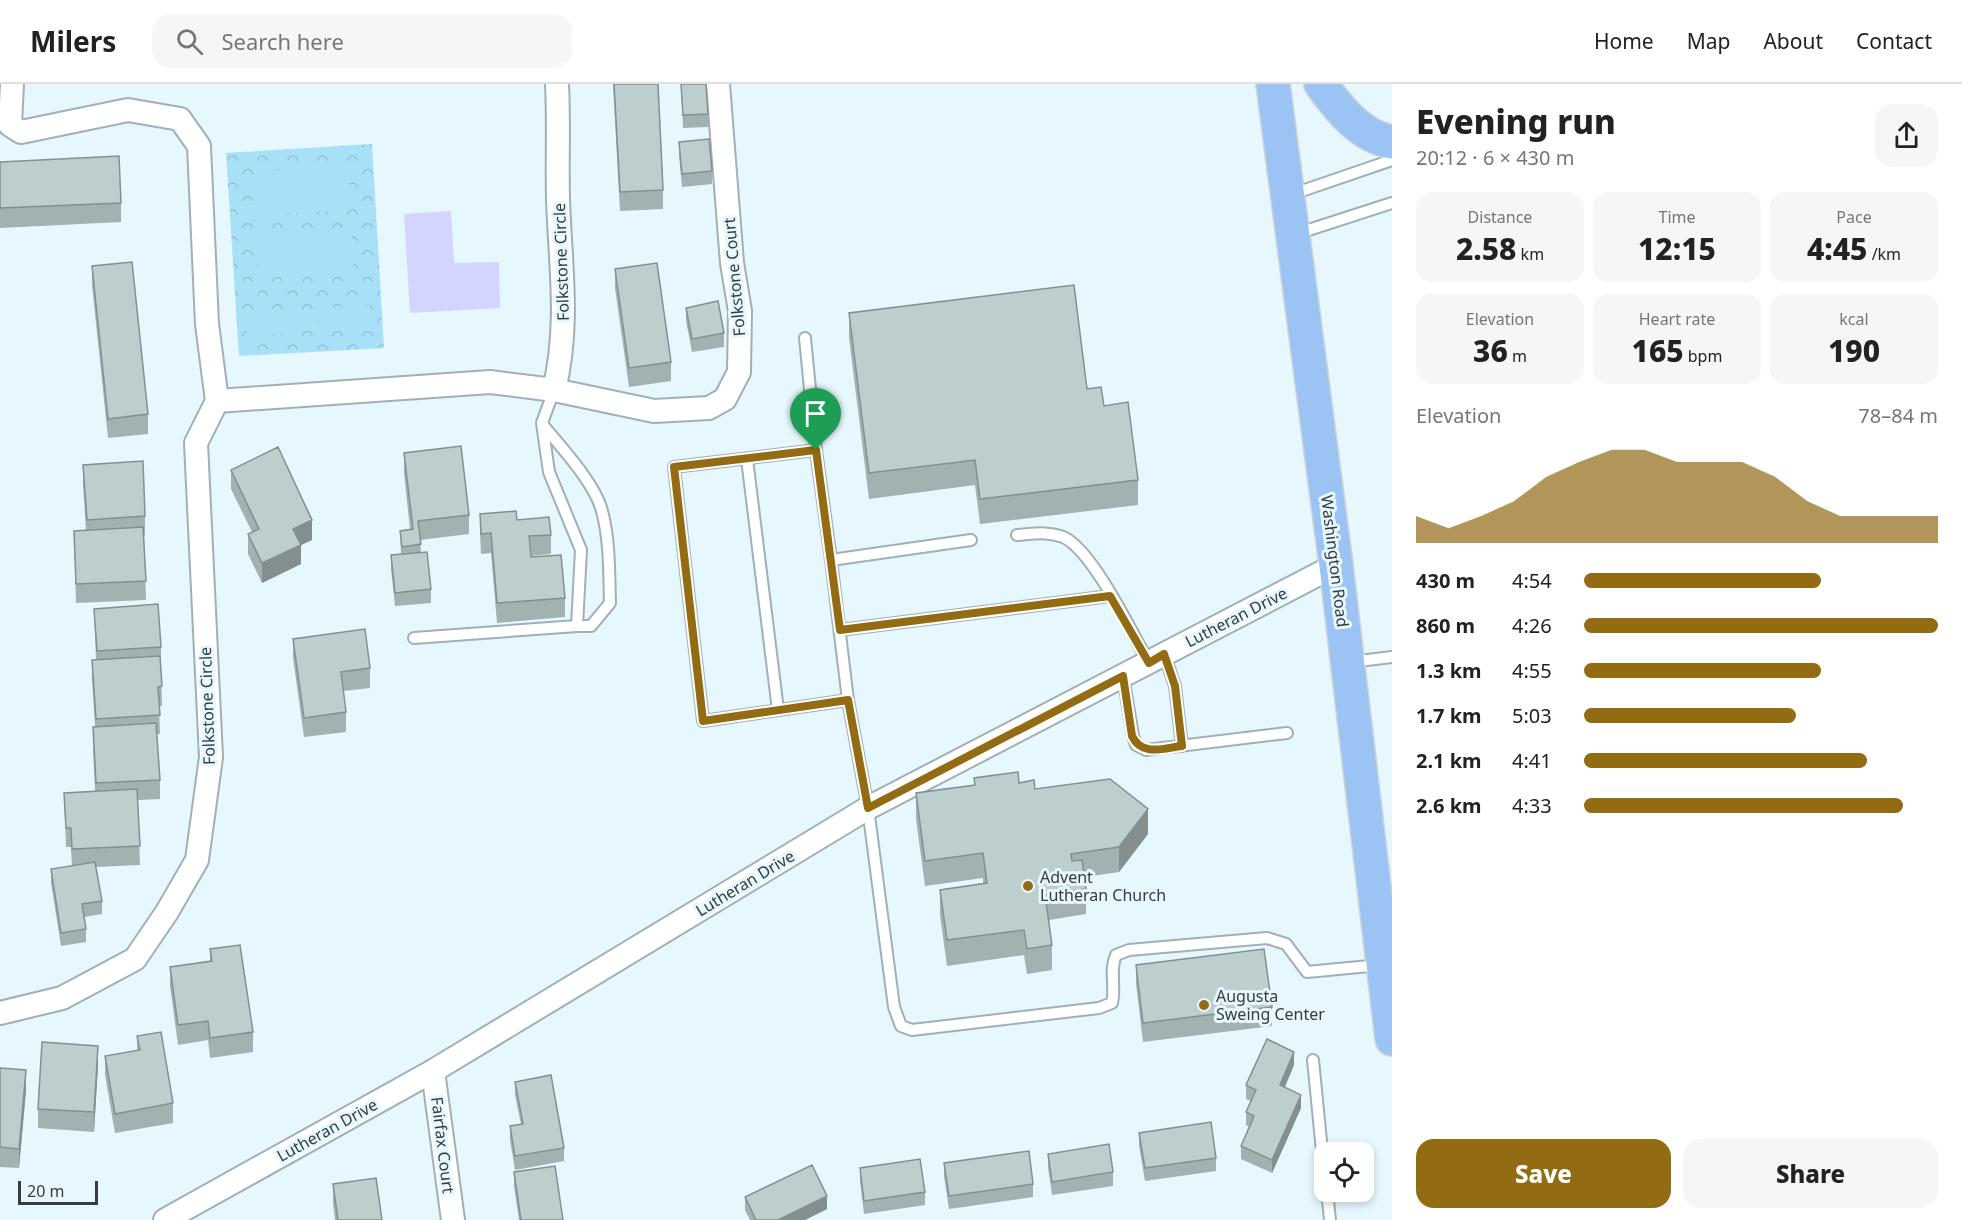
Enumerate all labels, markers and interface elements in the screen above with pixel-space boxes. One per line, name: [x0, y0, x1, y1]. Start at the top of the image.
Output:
search box: [152, 14, 572, 68]
text: Milers: [30, 22, 116, 60]
icon: search: [173, 25, 206, 58]
text: Search here: [221, 26, 344, 56]
text: Home: [1594, 27, 1654, 55]
text: Map: [1687, 27, 1730, 55]
text: About: [1763, 27, 1823, 55]
text: Contact: [1856, 27, 1932, 55]
text: Evening run: [1416, 99, 1616, 144]
button: share: [1875, 104, 1938, 167]
text: 20:12 · 6 × 430 m: [1416, 144, 1574, 171]
street label: Folkstone Circle: [548, 203, 574, 321]
text: Distance: [1468, 206, 1532, 228]
text: Time: [1658, 206, 1696, 228]
text: Pace: [1836, 206, 1872, 228]
street label: Folkstone Court: [718, 217, 750, 337]
text: 2.58: [1456, 228, 1516, 269]
text: 12:15: [1638, 228, 1716, 269]
text: 4:45: [1807, 228, 1867, 269]
text: km: [1516, 243, 1544, 265]
text: /km: [1867, 243, 1901, 265]
text: Elevation: [1466, 308, 1534, 330]
text: Heart rate: [1639, 308, 1715, 330]
text: kcal: [1839, 308, 1869, 330]
text: 36: [1473, 330, 1508, 371]
text: 165: [1632, 330, 1684, 371]
text: 190: [1828, 330, 1880, 371]
text: m: [1508, 345, 1527, 367]
text: bpm: [1684, 345, 1722, 367]
pin: [790, 388, 841, 450]
icon: arrive: [799, 397, 832, 430]
text: Elevation: [1416, 402, 1501, 429]
text: 78–84 m: [1858, 402, 1938, 429]
street label: Washington Road: [1316, 494, 1354, 628]
text: 430 m: [1416, 567, 1475, 594]
text: 4:54: [1512, 567, 1552, 594]
street label: Lutheran Drive: [1181, 582, 1291, 652]
text: 860 m: [1416, 612, 1475, 639]
text: 4:26: [1512, 612, 1552, 639]
street label: Folkstone Circle: [194, 647, 220, 765]
text: 1.3 km: [1416, 657, 1482, 684]
text: 4:55: [1512, 657, 1552, 684]
text: 1.7 km: [1416, 702, 1482, 729]
text: 5:03: [1512, 702, 1552, 729]
text: 2.1 km: [1416, 747, 1482, 774]
text: 4:41: [1512, 747, 1552, 774]
text: 2.6 km: [1416, 792, 1482, 819]
text: 4:33: [1512, 792, 1552, 819]
street label: Lutheran Drive: [691, 845, 799, 921]
place label: Advent Lutheran Church: [1040, 866, 1166, 906]
marker: Advent Lutheran Church: [1021, 879, 1035, 893]
place label: Augusta Sweing Center: [1216, 985, 1325, 1025]
marker: Augusta Sweing Center: [1197, 998, 1211, 1012]
street label: Lutheran Drive: [273, 1093, 381, 1167]
street label: Fairfax Court: [426, 1095, 460, 1195]
button: Save: [1416, 1139, 1671, 1208]
button: Share: [1683, 1139, 1938, 1208]
map controls: [1314, 1142, 1374, 1202]
button: locate: [1314, 1142, 1374, 1202]
scale bar: [18, 1178, 98, 1206]
text: 20 m: [27, 1180, 64, 1202]

